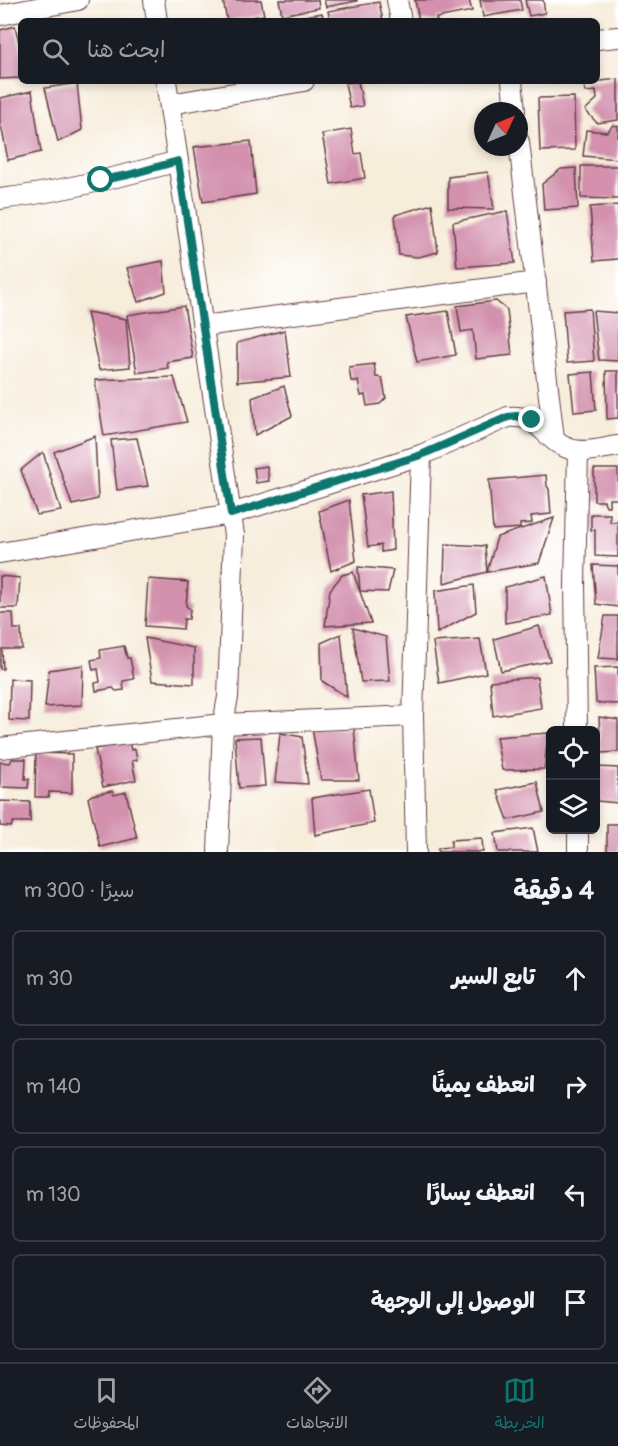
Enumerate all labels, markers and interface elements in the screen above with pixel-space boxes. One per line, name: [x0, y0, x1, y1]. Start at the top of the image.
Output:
search box: [18, 18, 600, 84]
icon: search: [39, 35, 72, 68]
text: ابحث هنا: [87, 36, 165, 64]
north arrow: [474, 102, 528, 156]
route start: [87, 166, 113, 192]
route end: [518, 406, 544, 432]
map controls: [546, 726, 600, 834]
button: locate: [546, 726, 600, 780]
button: layers: [546, 780, 600, 834]
text: 4 دقيقة: [513, 875, 594, 907]
text: سيرًا · 300 m: [24, 878, 135, 903]
icon: ahead: [559, 962, 592, 995]
text: تابع السير: [452, 963, 535, 991]
text: 30 m: [26, 966, 73, 991]
icon: right: [559, 1070, 592, 1103]
text: انعطف يمينًا: [432, 1071, 535, 1099]
text: 140 m: [26, 1074, 81, 1099]
icon: left: [559, 1178, 592, 1211]
text: انعطف يسارًا: [426, 1179, 535, 1207]
text: 130 m: [26, 1182, 81, 1207]
icon: arrive: [559, 1286, 592, 1319]
text: الوصول إلى الوجهة: [371, 1287, 535, 1315]
tab: المحفوظات: [73, 1374, 139, 1437]
tab: الاتجاهات: [286, 1374, 348, 1437]
tab: الخريطة: [495, 1374, 545, 1437]

